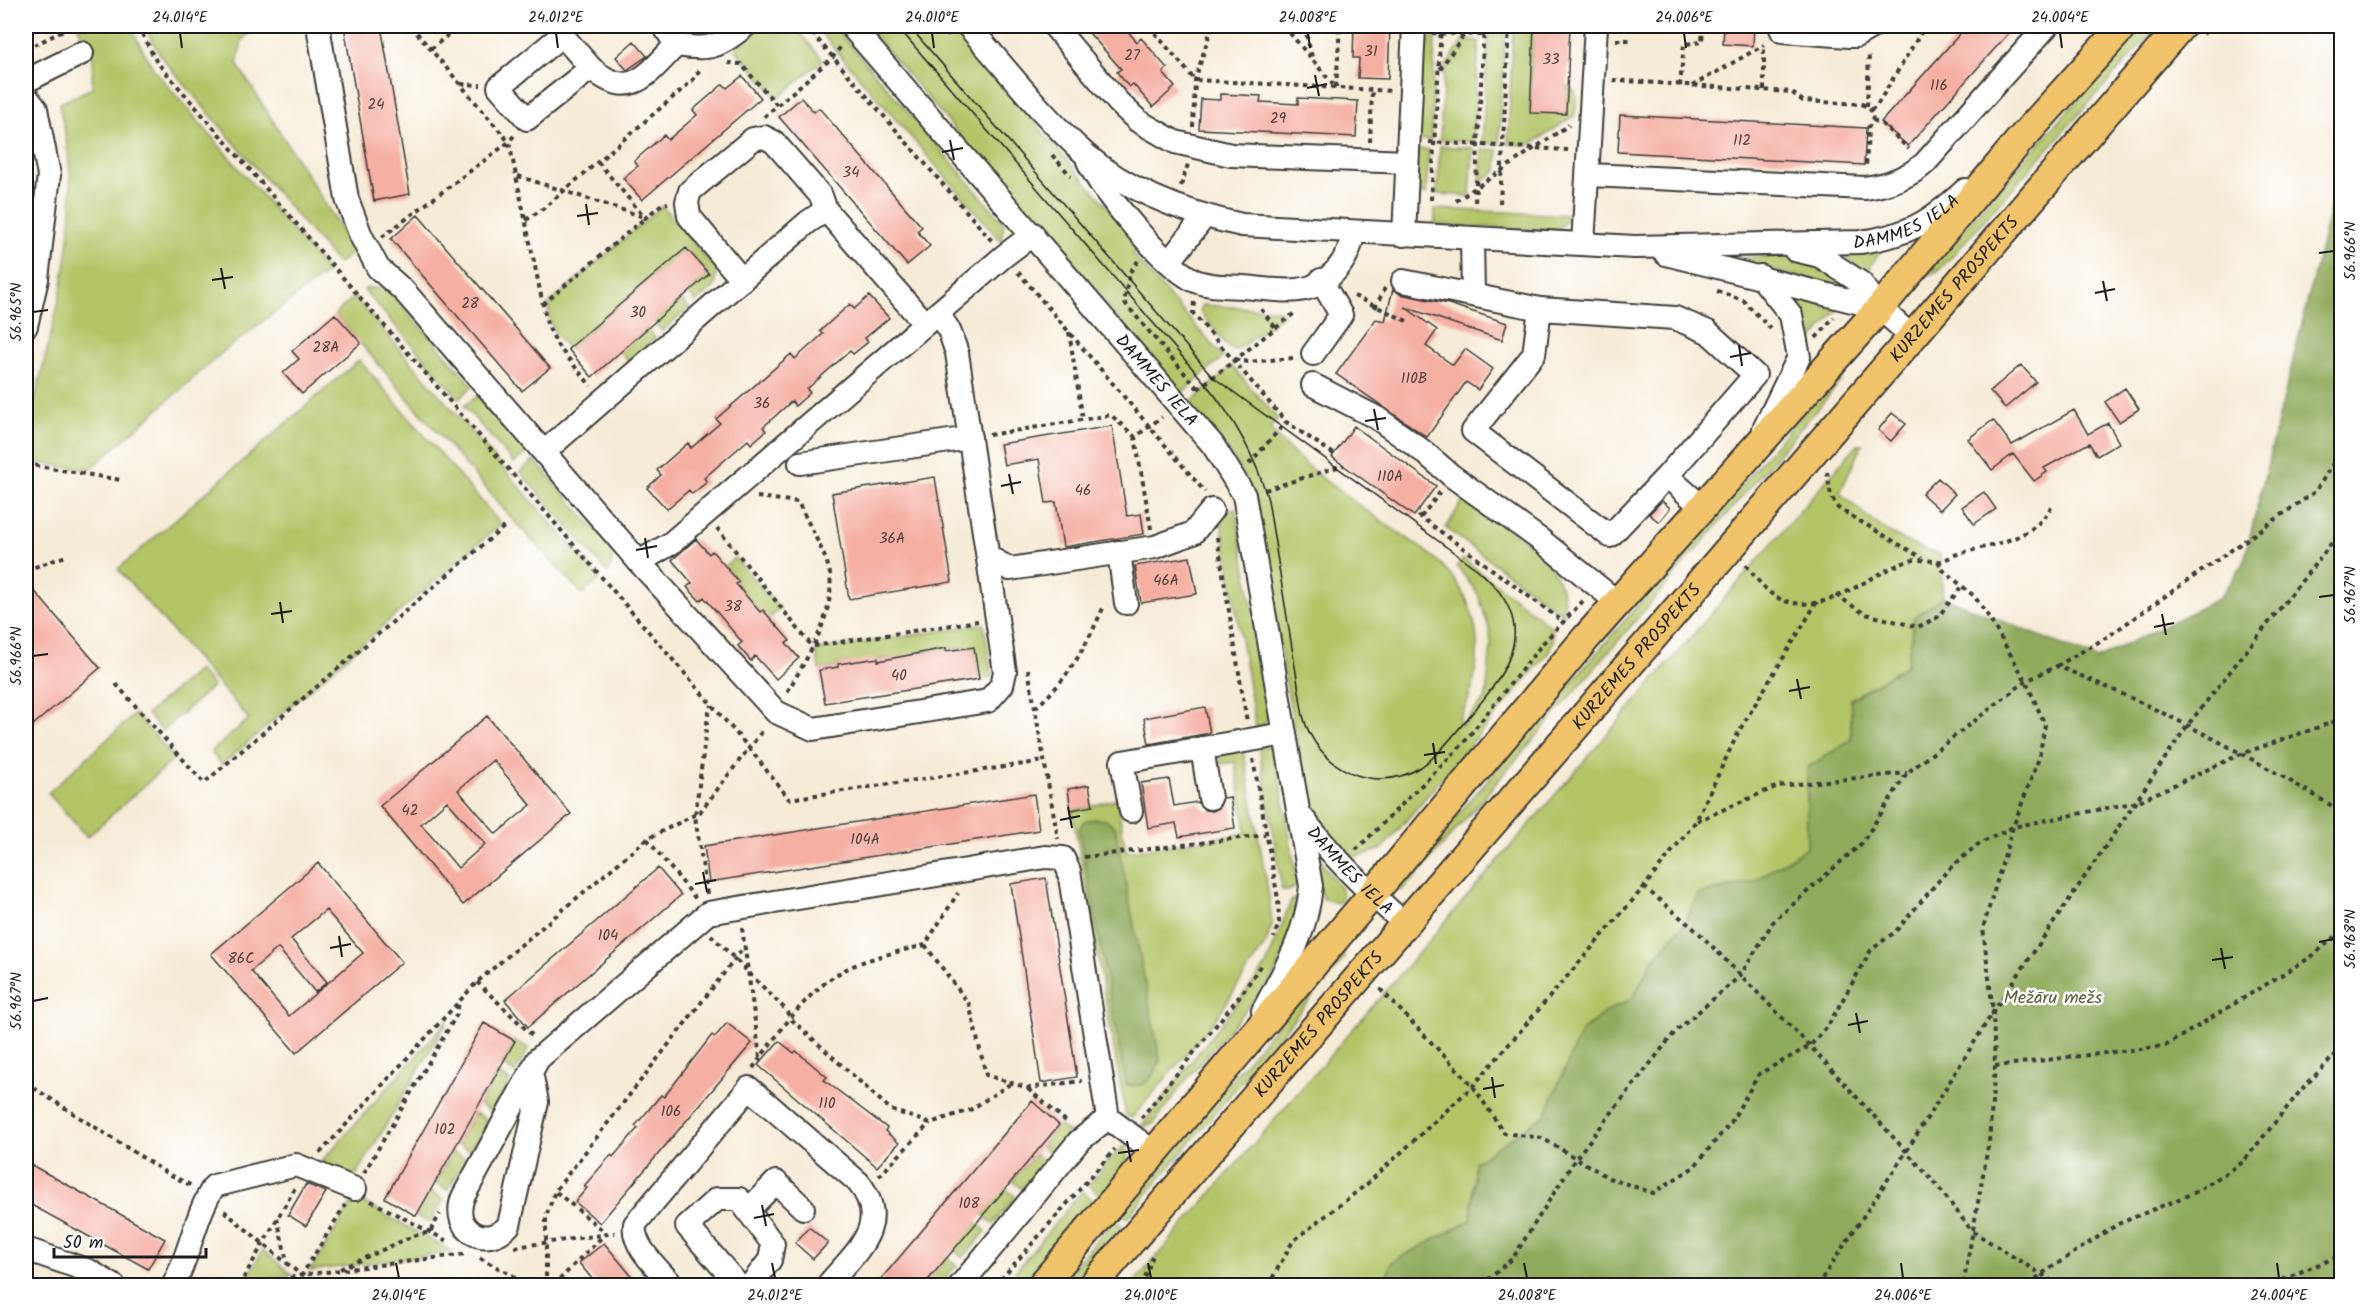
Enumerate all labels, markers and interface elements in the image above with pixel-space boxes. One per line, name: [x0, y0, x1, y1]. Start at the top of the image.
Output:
text: 24.014°E: [153, 6, 209, 30]
text: 24.012°E: [528, 6, 585, 30]
text: 24.010°E: [905, 6, 960, 30]
text: 24.008°E: [1279, 6, 1338, 30]
text: 24.006°E: [1655, 6, 1714, 30]
text: 24.004°E: [2031, 6, 2090, 30]
house number: 31: [1364, 40, 1378, 64]
house number: 27: [1124, 44, 1141, 68]
house number: 33: [1542, 48, 1560, 72]
house number: 116: [1930, 74, 1948, 98]
house number: 24: [368, 93, 384, 117]
house number: 29: [1270, 107, 1287, 131]
house number: 112: [1733, 129, 1751, 153]
house number: 34: [843, 161, 859, 185]
street label: DAMMES IELA: [1853, 188, 1967, 258]
street label: KURZEMES PROSPEKTS: [1883, 210, 2027, 370]
text: 56.966°N: [2339, 221, 2363, 281]
text: 56.965°N: [5, 283, 29, 341]
house number: 28: [461, 292, 480, 316]
house number: 30: [630, 301, 647, 325]
street label: DAMMES IELA: [1107, 328, 1204, 434]
house number: 28A: [313, 336, 339, 360]
house number: 110B: [1401, 367, 1427, 391]
house number: 36: [754, 392, 770, 416]
house number: 110A: [1377, 465, 1403, 489]
house number: 46: [1075, 479, 1091, 503]
house number: 36A: [879, 527, 905, 551]
text: 56.967°N: [2339, 566, 2363, 624]
house number: 46A: [1153, 569, 1179, 593]
street label: KURZEMES PROSPEKTS: [1565, 577, 1709, 737]
house number: 38: [724, 595, 743, 619]
text: 56.966°N: [5, 626, 29, 686]
house number: 40: [891, 664, 907, 688]
house number: 42: [402, 799, 418, 823]
street label: DAMMES IELA: [1298, 820, 1399, 923]
house number: 104A: [850, 828, 880, 852]
text: 56.968°N: [2339, 909, 2363, 969]
house number: 104: [598, 924, 618, 948]
street label: KURZEMES PROSPEKTS: [1248, 945, 1392, 1105]
house number: 86C: [228, 947, 254, 971]
text: 56.967°N: [5, 972, 29, 1030]
park label: Mežāru mežs: [2004, 984, 2102, 1013]
house number: 110: [819, 1092, 836, 1116]
house number: 106: [661, 1100, 681, 1124]
house number: 102: [435, 1118, 455, 1142]
house number: 108: [958, 1192, 981, 1216]
scale bar: [54, 1221, 206, 1259]
text: 50 m: [63, 1229, 103, 1258]
text: 24.014°E: [372, 1284, 428, 1308]
text: 24.012°E: [747, 1284, 804, 1308]
text: 24.010°E: [1124, 1284, 1179, 1308]
text: 24.008°E: [1498, 1284, 1557, 1308]
text: 24.006°E: [1874, 1284, 1933, 1308]
text: 24.004°E: [2250, 1284, 2309, 1308]

